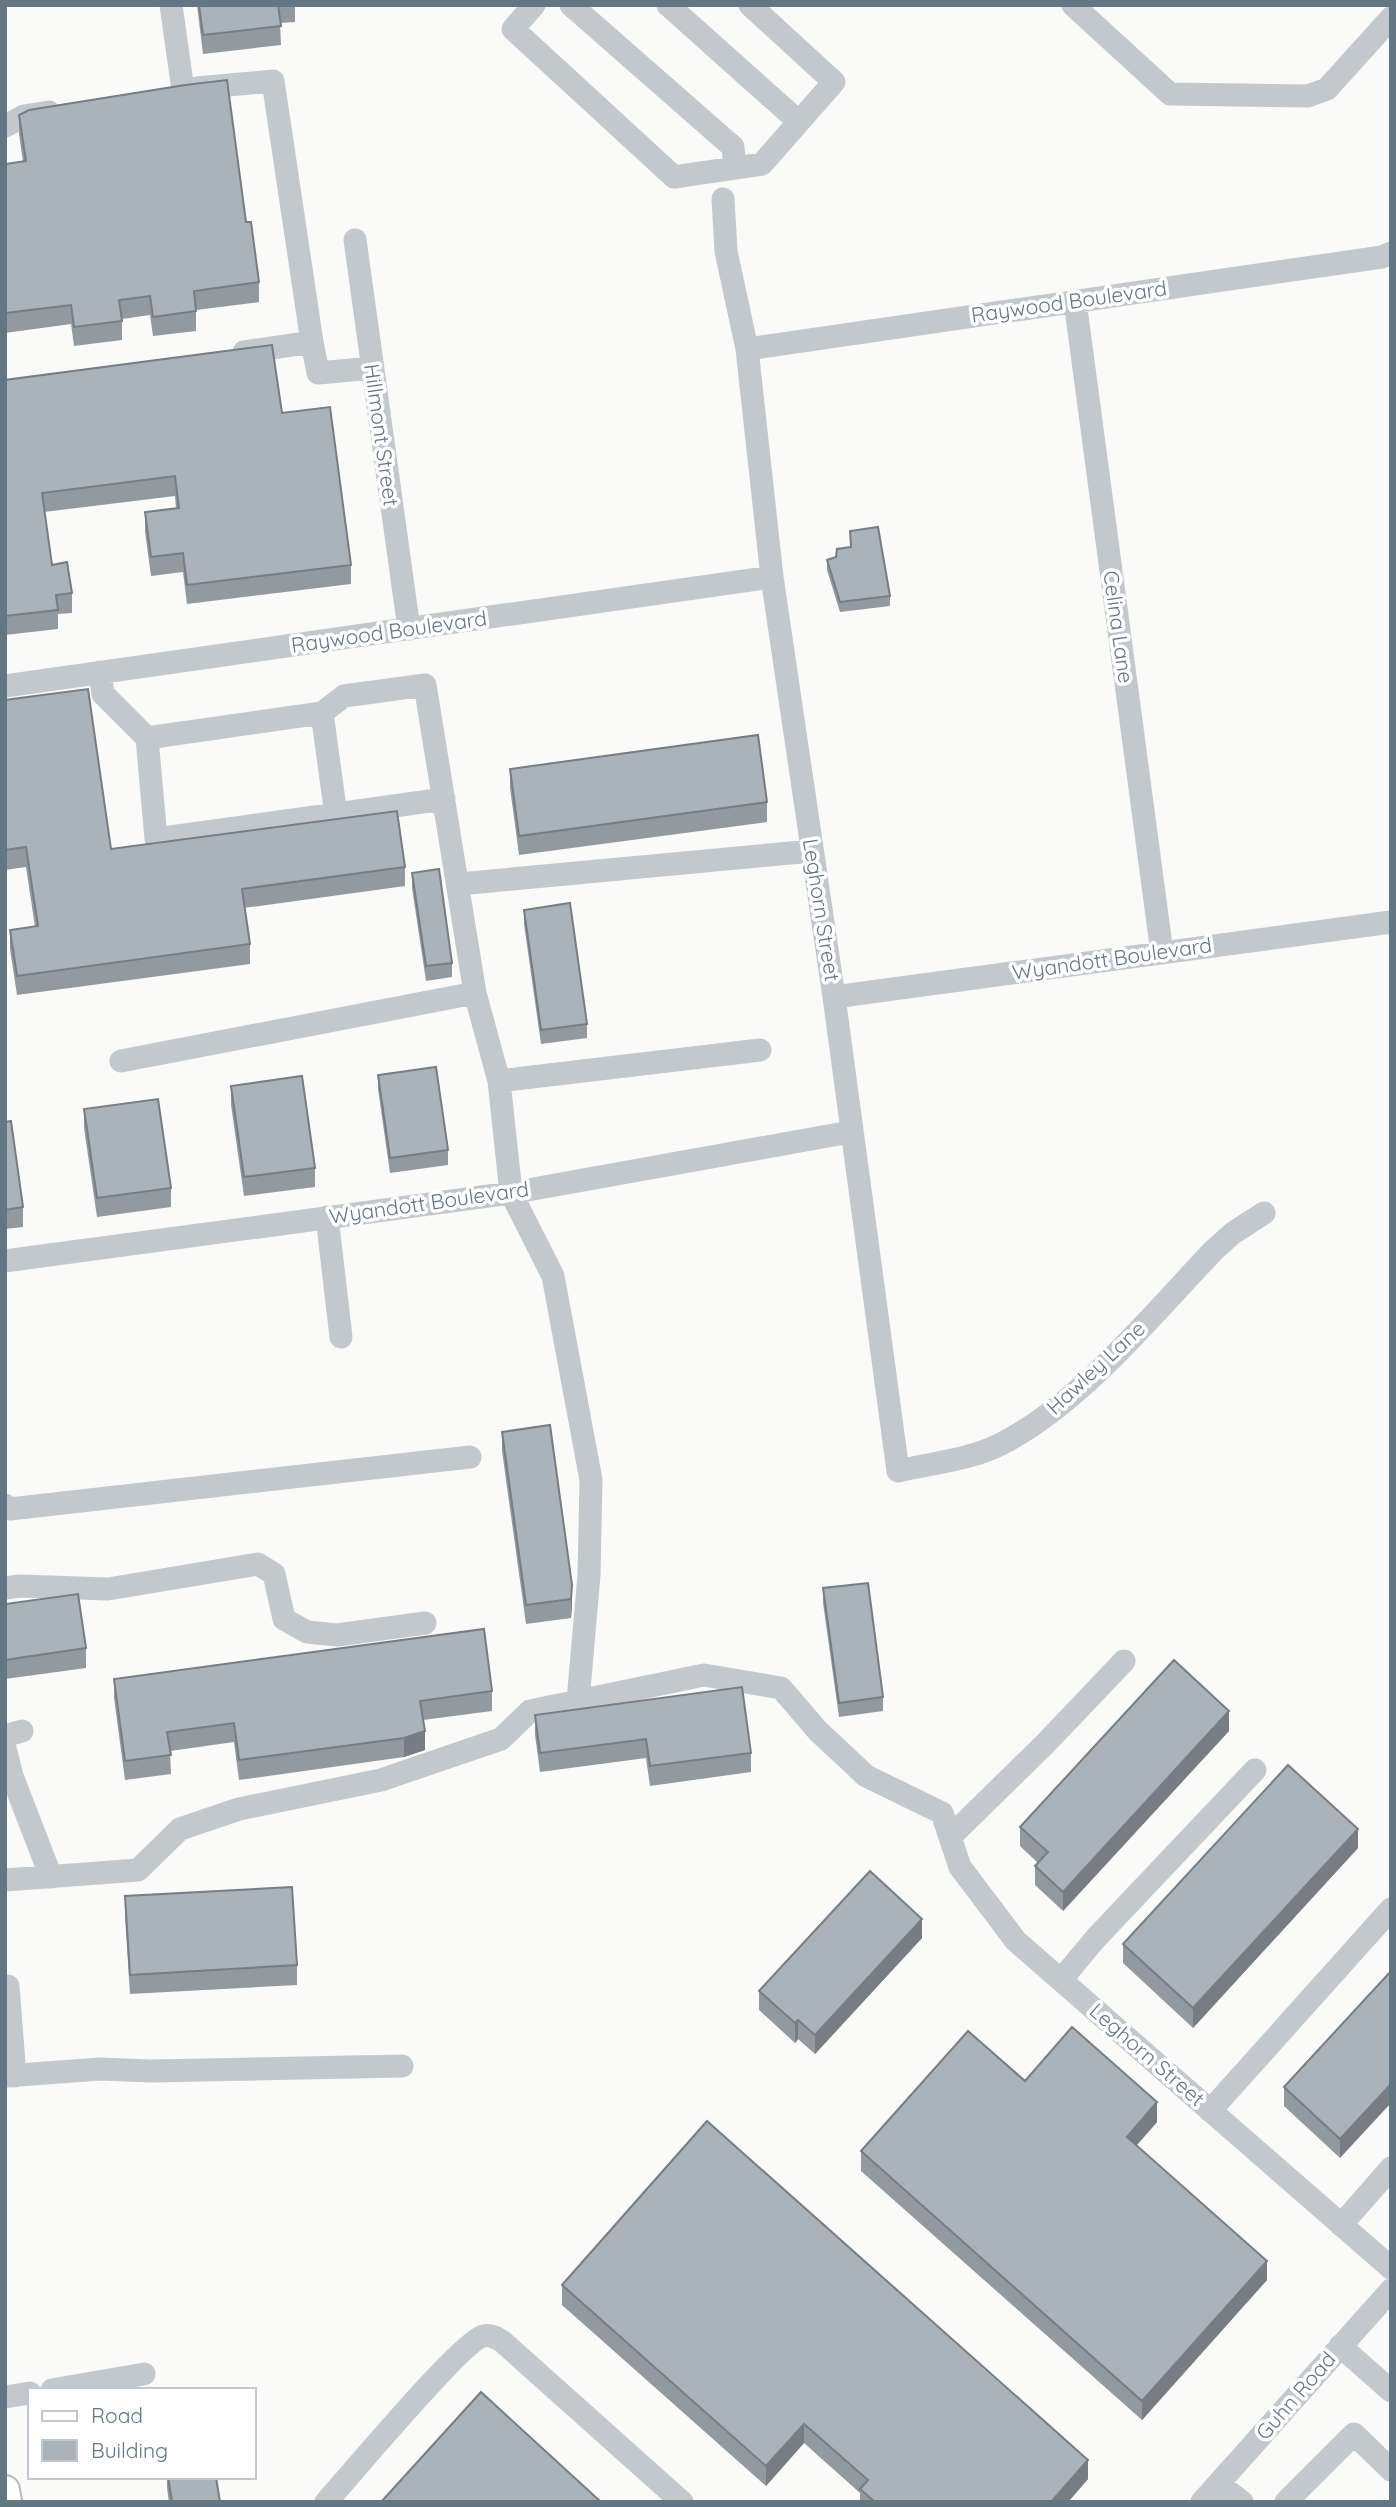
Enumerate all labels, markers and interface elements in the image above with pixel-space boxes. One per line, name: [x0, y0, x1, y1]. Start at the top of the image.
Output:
street label: Raywood Boulevard: [969, 274, 1168, 328]
street label: Hillmont Street: [359, 362, 405, 508]
street label: Celina Lane: [1098, 569, 1140, 685]
street label: Raywood Boulevard: [289, 604, 488, 658]
street label: Leghorn Street: [798, 837, 846, 983]
street label: Wyandott Boulevard: [1010, 931, 1213, 985]
street label: Wyandott Boulevard: [327, 1175, 530, 1229]
street label: Hawley Lane: [1041, 1315, 1150, 1420]
street label: Leghorn Street: [1085, 1997, 1211, 2111]
street label: Guhn Road: [1250, 2346, 1341, 2445]
legend: [28, 2388, 256, 2479]
text: Road: [91, 2402, 143, 2428]
text: Building: [91, 2437, 168, 2463]

